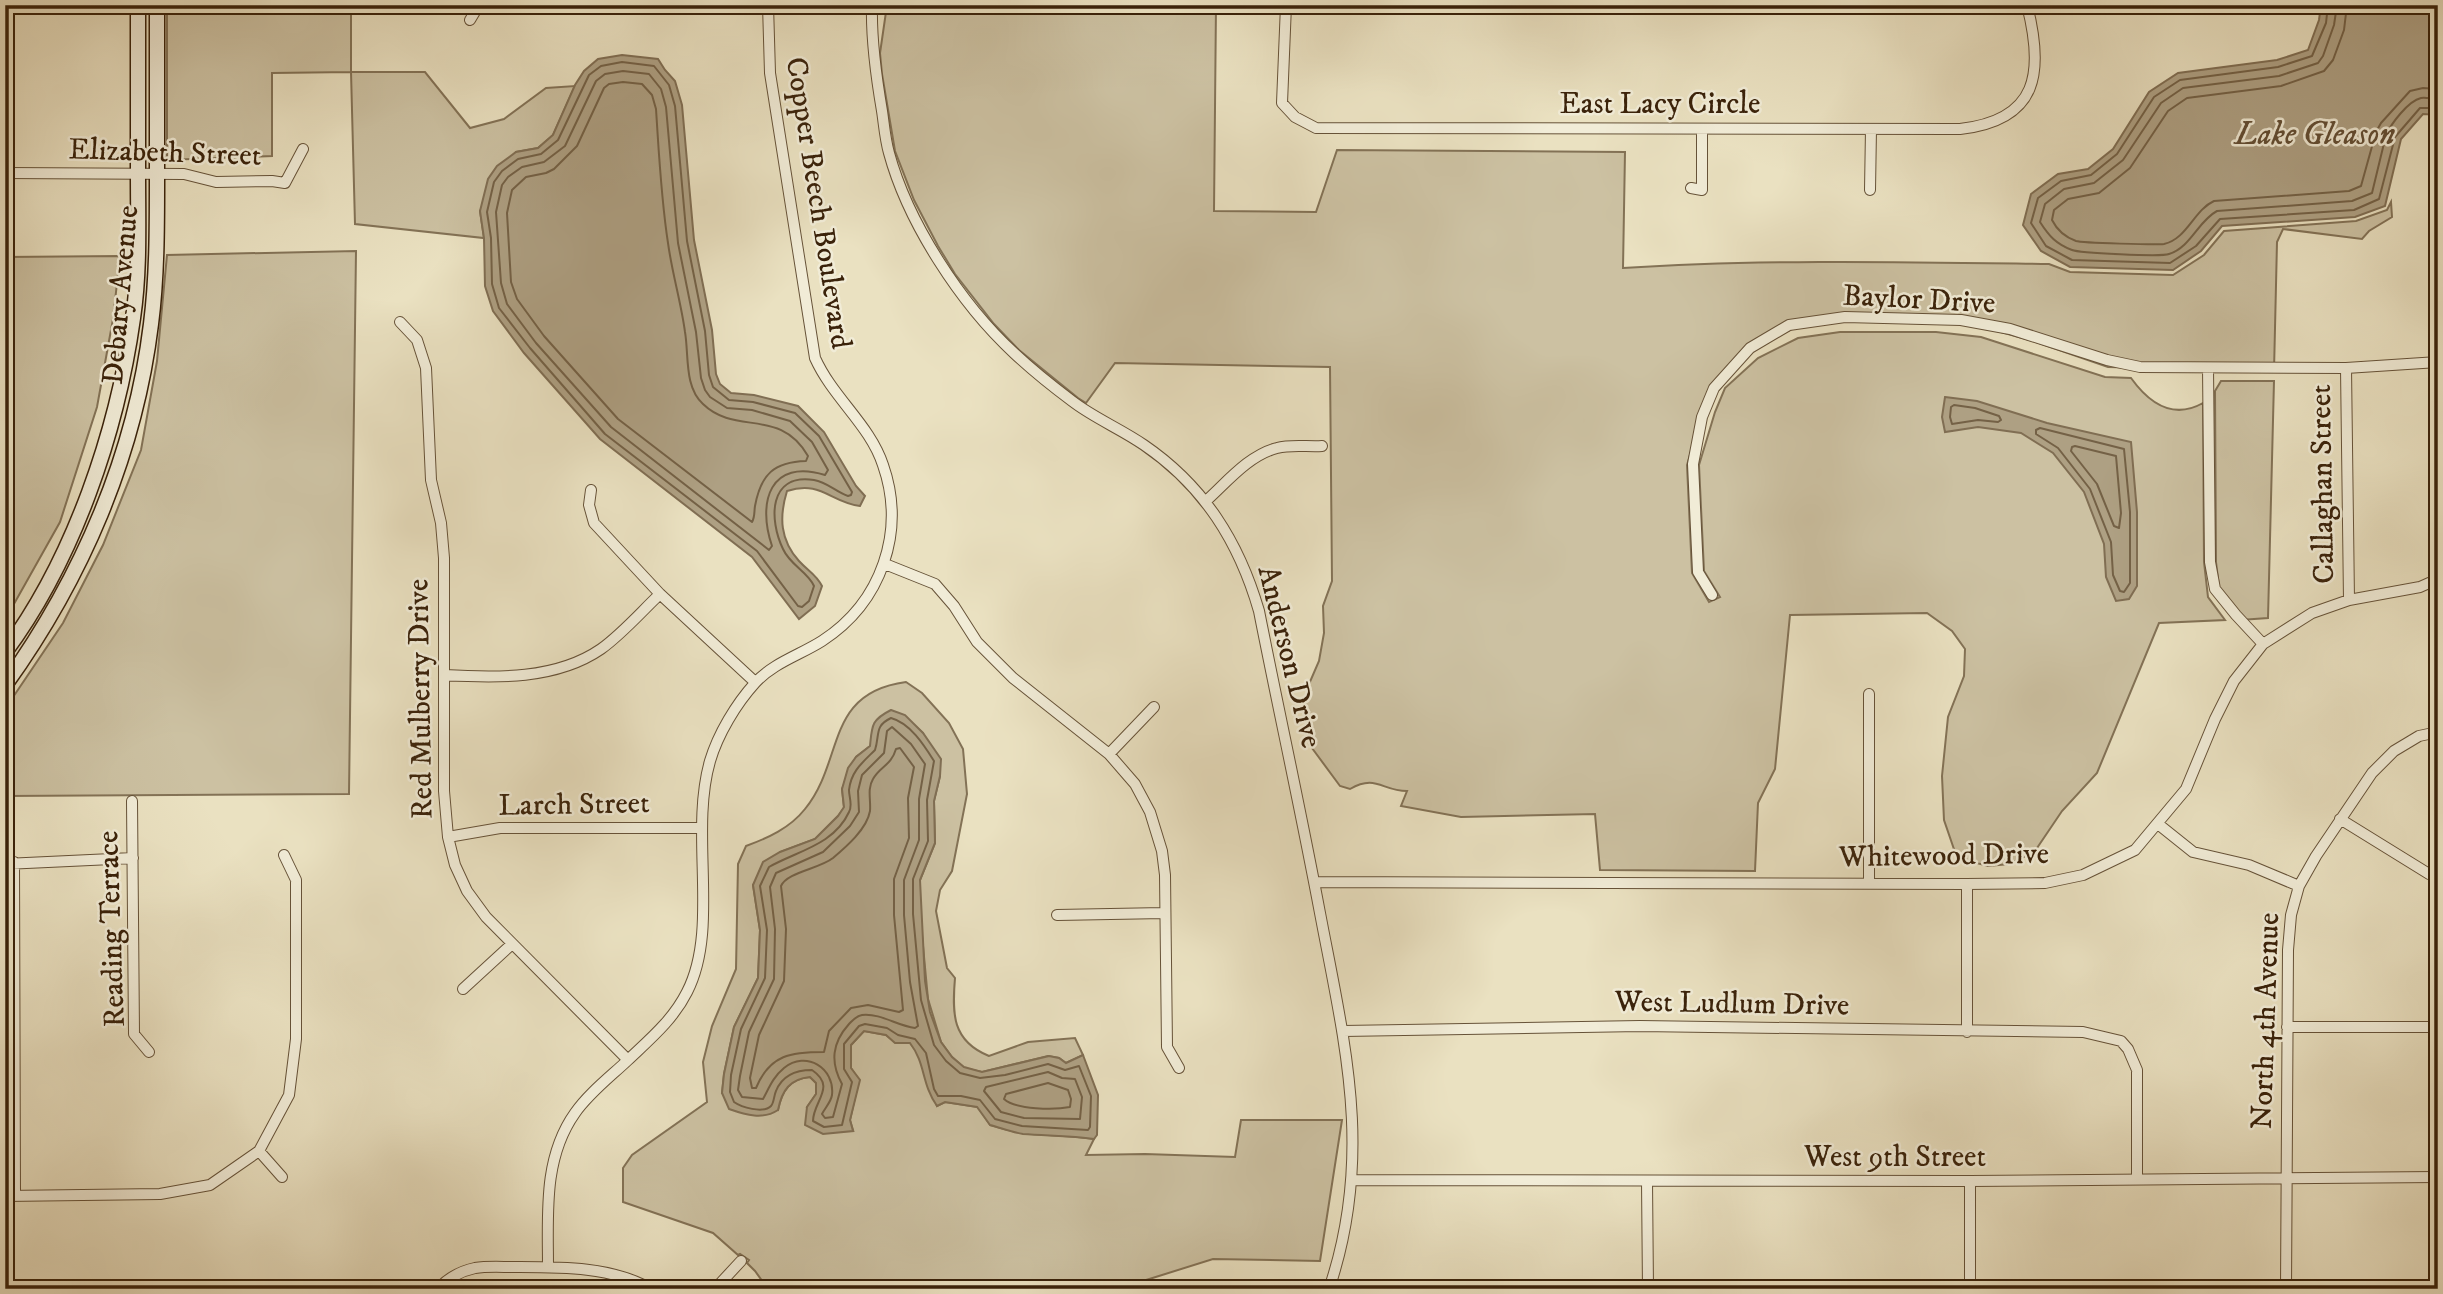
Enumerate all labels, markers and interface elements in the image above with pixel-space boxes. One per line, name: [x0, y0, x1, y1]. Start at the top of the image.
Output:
street label: Copper Beech Boulevard: [777, 54, 859, 352]
street label: East Lacy Circle: [1560, 86, 1760, 123]
water label: Lake Gleason: [2233, 115, 2395, 155]
street label: Elizabeth Street: [68, 131, 262, 175]
street label: Debary Avenue: [95, 204, 147, 386]
street label: Baylor Drive: [1842, 278, 1996, 322]
street label: Callaghan Street: [2303, 384, 2343, 584]
street label: Anderson Drive: [1248, 562, 1330, 752]
street label: Red Mulberry Drive: [400, 579, 442, 819]
street label: Larch Street: [498, 785, 650, 825]
street label: Reading Terrace: [90, 830, 134, 1028]
street label: Whitewood Drive: [1838, 836, 2049, 876]
street label: North 4th Avenue: [2244, 912, 2288, 1130]
street label: West Ludlum Drive: [1613, 983, 1850, 1025]
street label: West 9th Street: [1803, 1139, 1986, 1176]

